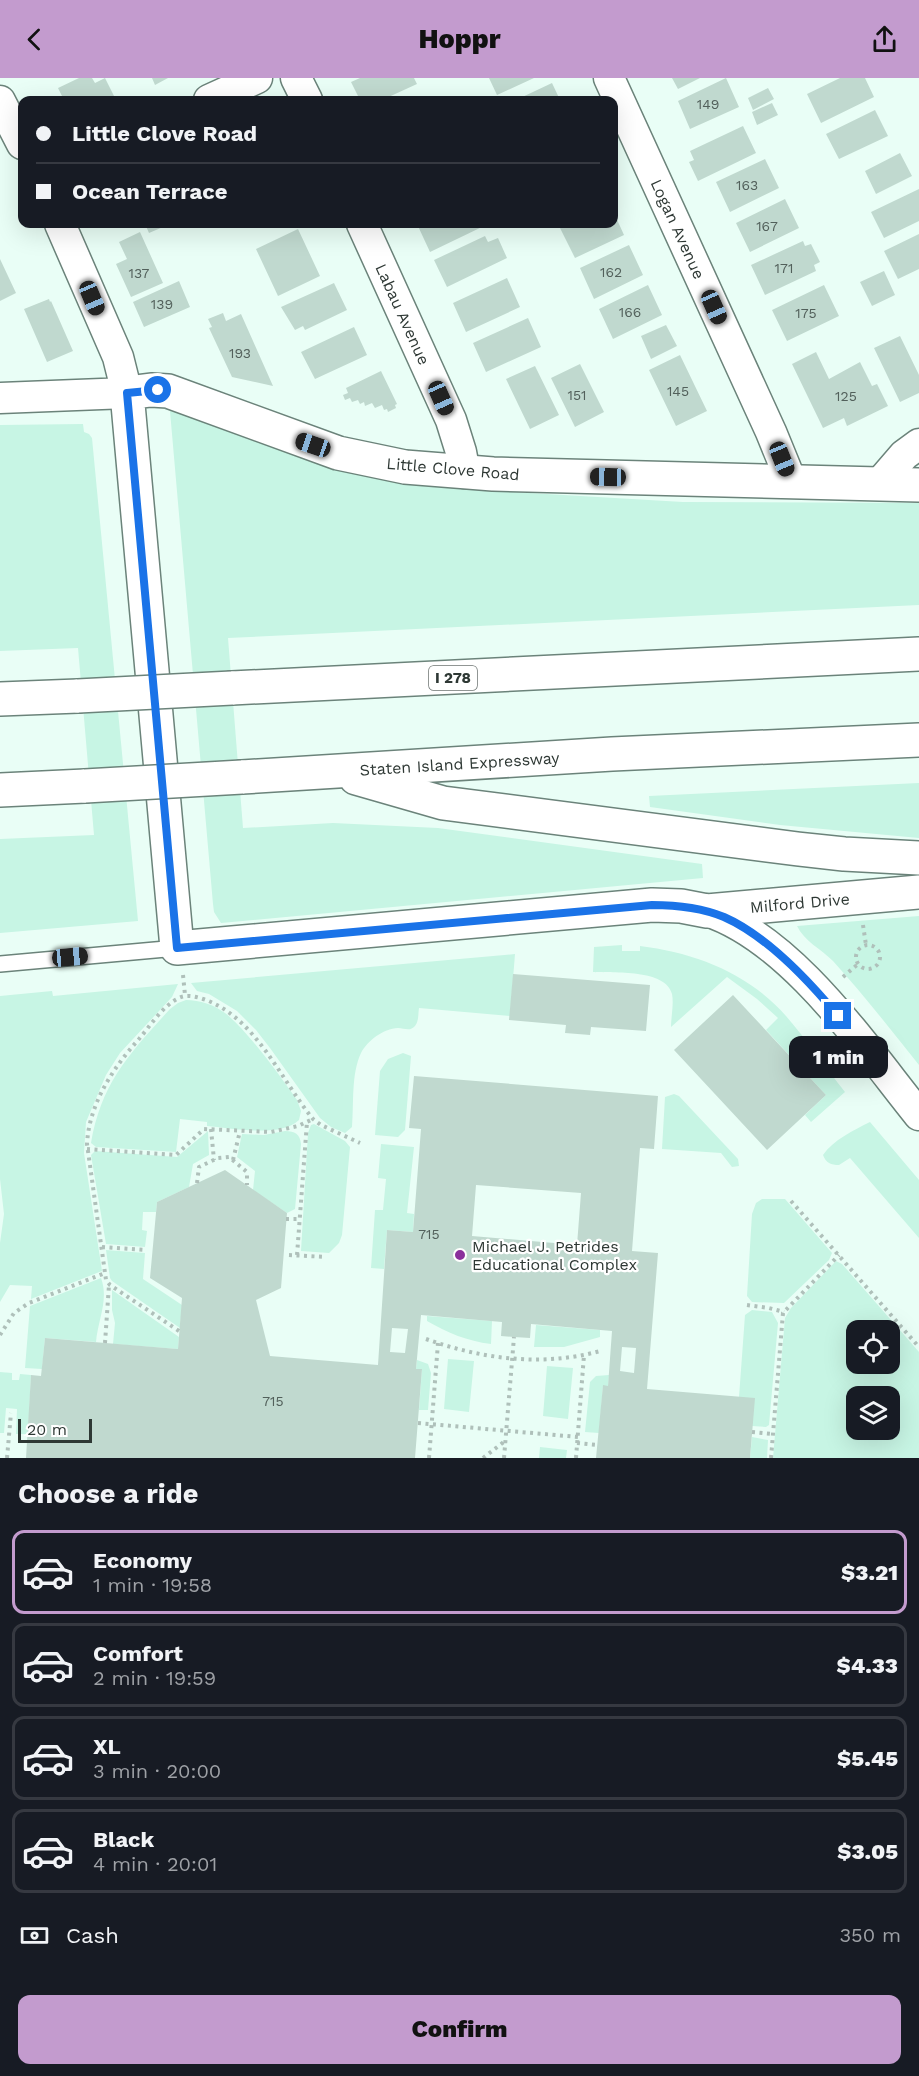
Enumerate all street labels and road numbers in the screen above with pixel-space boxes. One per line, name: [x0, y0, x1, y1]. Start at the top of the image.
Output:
street label: Logan Avenue: [647, 176, 709, 282]
street label: Labau Avenue: [372, 261, 434, 368]
street label: Little Clove Road: [386, 454, 520, 484]
road number: I 278: [429, 666, 477, 690]
street label: Staten Island Expressway: [359, 748, 561, 779]
street label: Milford Drive: [749, 889, 851, 917]

